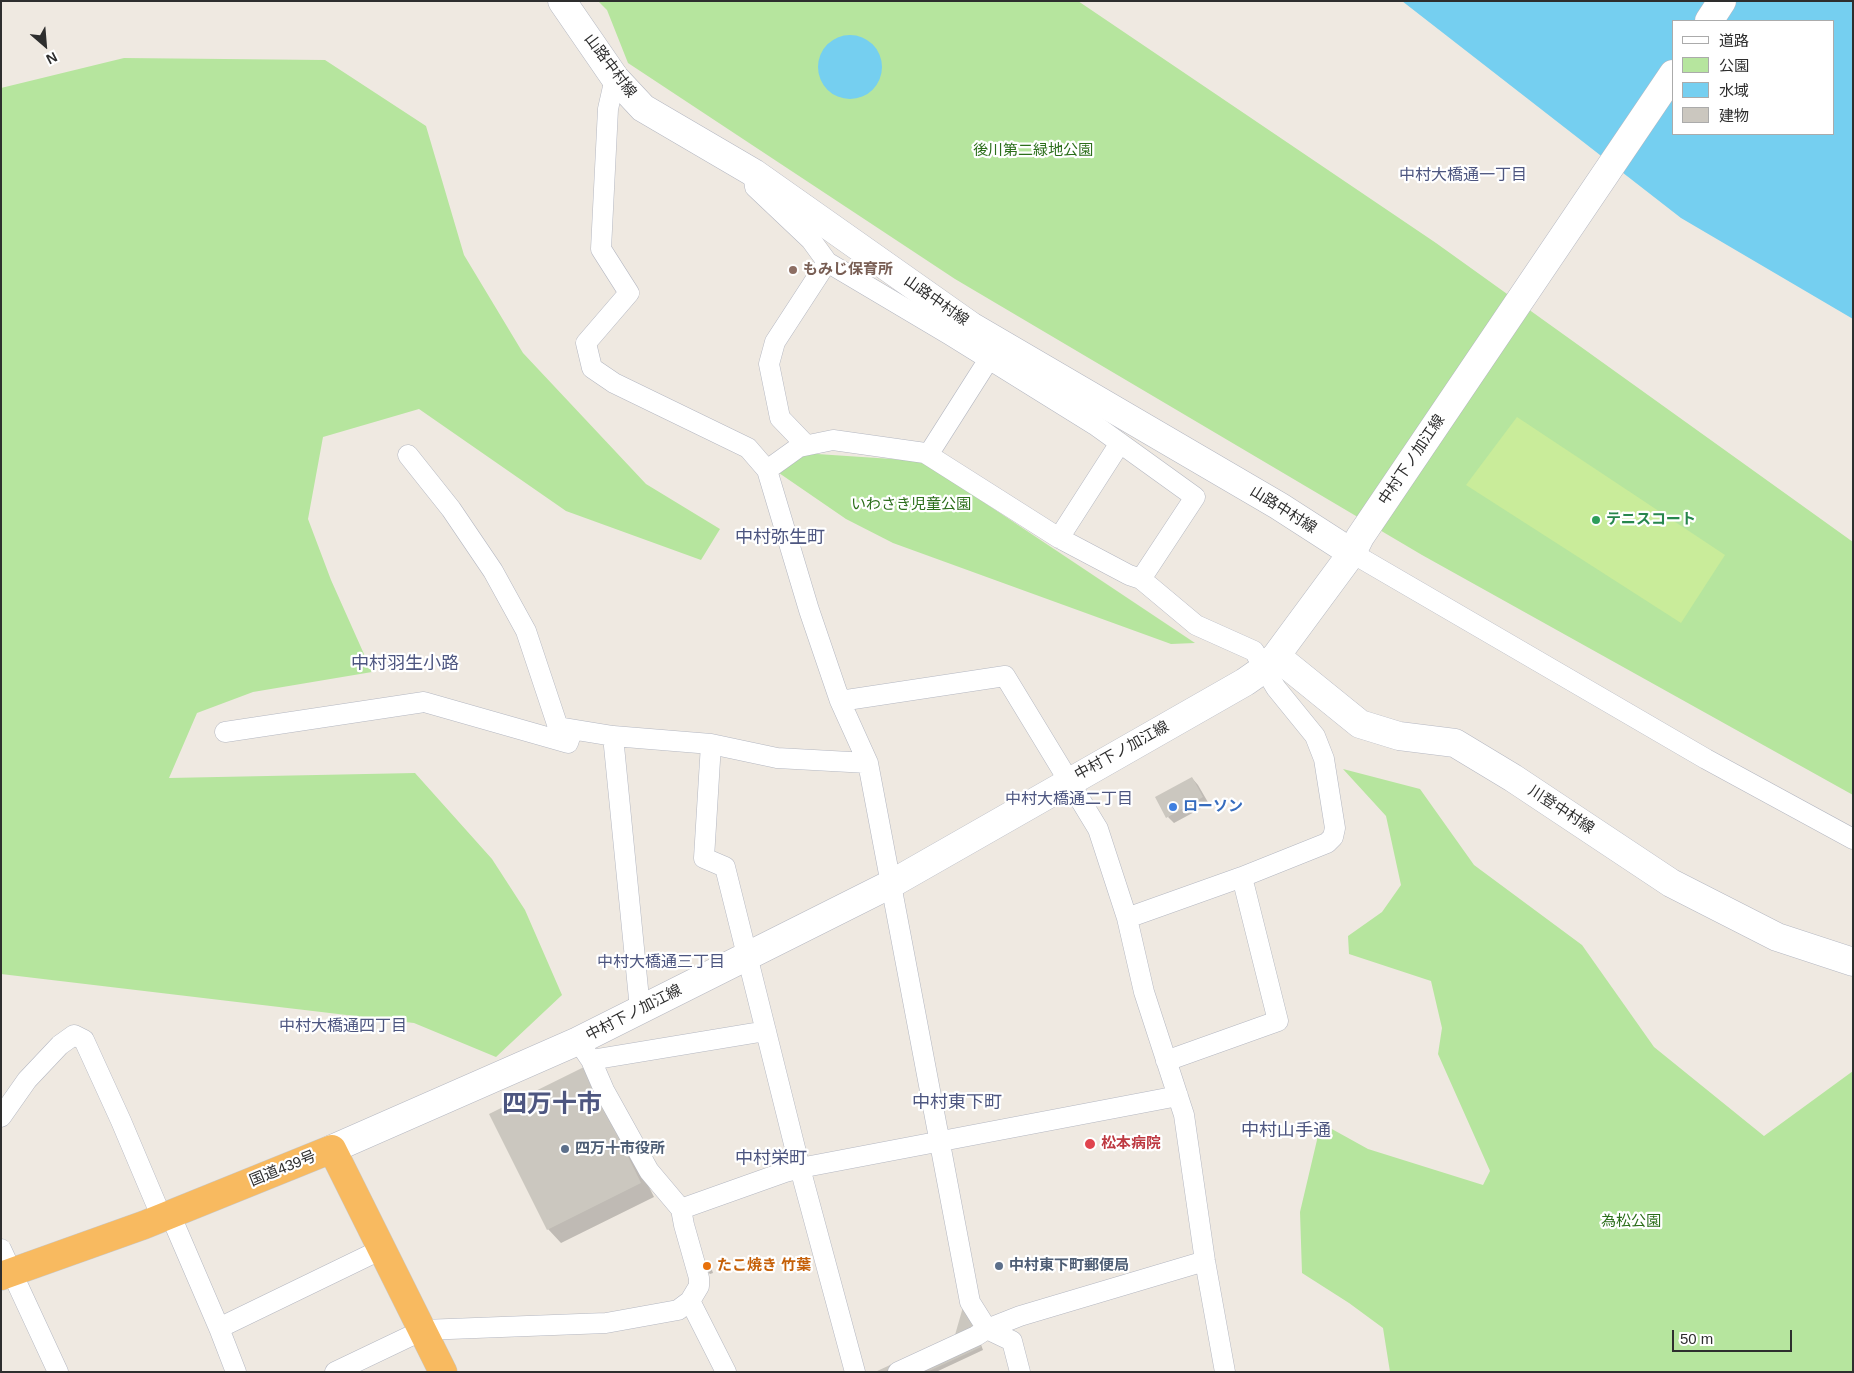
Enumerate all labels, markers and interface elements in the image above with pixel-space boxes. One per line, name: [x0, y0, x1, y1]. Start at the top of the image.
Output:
north arrow: [20, 20, 70, 70]
legend: [1672, 20, 1834, 135]
street label: 山路中村線: [580, 31, 640, 101]
text: 道路: [1719, 32, 1749, 49]
text: N: [44, 49, 60, 68]
text: 公園: [1719, 57, 1749, 74]
text: 水域: [1719, 82, 1749, 99]
text: 建物: [1719, 107, 1749, 124]
park label: 後川第二緑地公園: [973, 142, 1093, 160]
district label: 中村大橋通一丁目: [1399, 166, 1527, 186]
place label: もみじ保育所: [803, 261, 893, 279]
marker: もみじ保育所: [787, 264, 799, 276]
street label: 山路中村線: [900, 272, 972, 330]
street label: 中村下ノ加江線: [1375, 411, 1449, 509]
street label: 山路中村線: [1246, 482, 1320, 538]
park label: いわさき児童公園: [851, 496, 971, 514]
place label: テニスコート: [1606, 511, 1696, 529]
marker: テニスコート: [1590, 514, 1602, 526]
district label: 中村弥生町: [735, 527, 825, 549]
district label: 中村羽生小路: [351, 653, 459, 675]
street label: 中村下ノ加江線: [1072, 718, 1172, 784]
street label: 川登中村線: [1525, 782, 1597, 838]
district label: 中村大橋通二丁目: [1005, 790, 1133, 810]
place label: ローソン: [1183, 798, 1243, 816]
marker: ローソン: [1167, 801, 1179, 813]
district label: 中村大橋通三丁目: [597, 953, 725, 973]
street label: 中村下ノ加江線: [583, 981, 685, 1045]
district label: 中村大橋通四丁目: [279, 1017, 407, 1037]
district label: 四万十市: [502, 1090, 602, 1120]
district label: 中村東下町: [912, 1092, 1002, 1114]
district label: 中村山手通: [1241, 1120, 1331, 1142]
place label: 松本病院: [1101, 1135, 1161, 1153]
marker: 松本病院: [1083, 1137, 1097, 1151]
place label: 四万十市役所: [575, 1140, 665, 1158]
marker: 四万十市役所: [559, 1143, 571, 1155]
street label: 国道439号: [247, 1148, 319, 1190]
district label: 中村栄町: [735, 1148, 807, 1170]
park label: 為松公園: [1601, 1213, 1661, 1231]
place label: たこ焼き 竹葉: [717, 1257, 811, 1275]
place label: 中村東下町郵便局: [1009, 1257, 1129, 1275]
marker: たこ焼き 竹葉: [701, 1260, 713, 1272]
marker: 中村東下町郵便局: [993, 1260, 1005, 1272]
scale bar: [1674, 1320, 1794, 1352]
text: 50 m: [1680, 1330, 1713, 1347]

